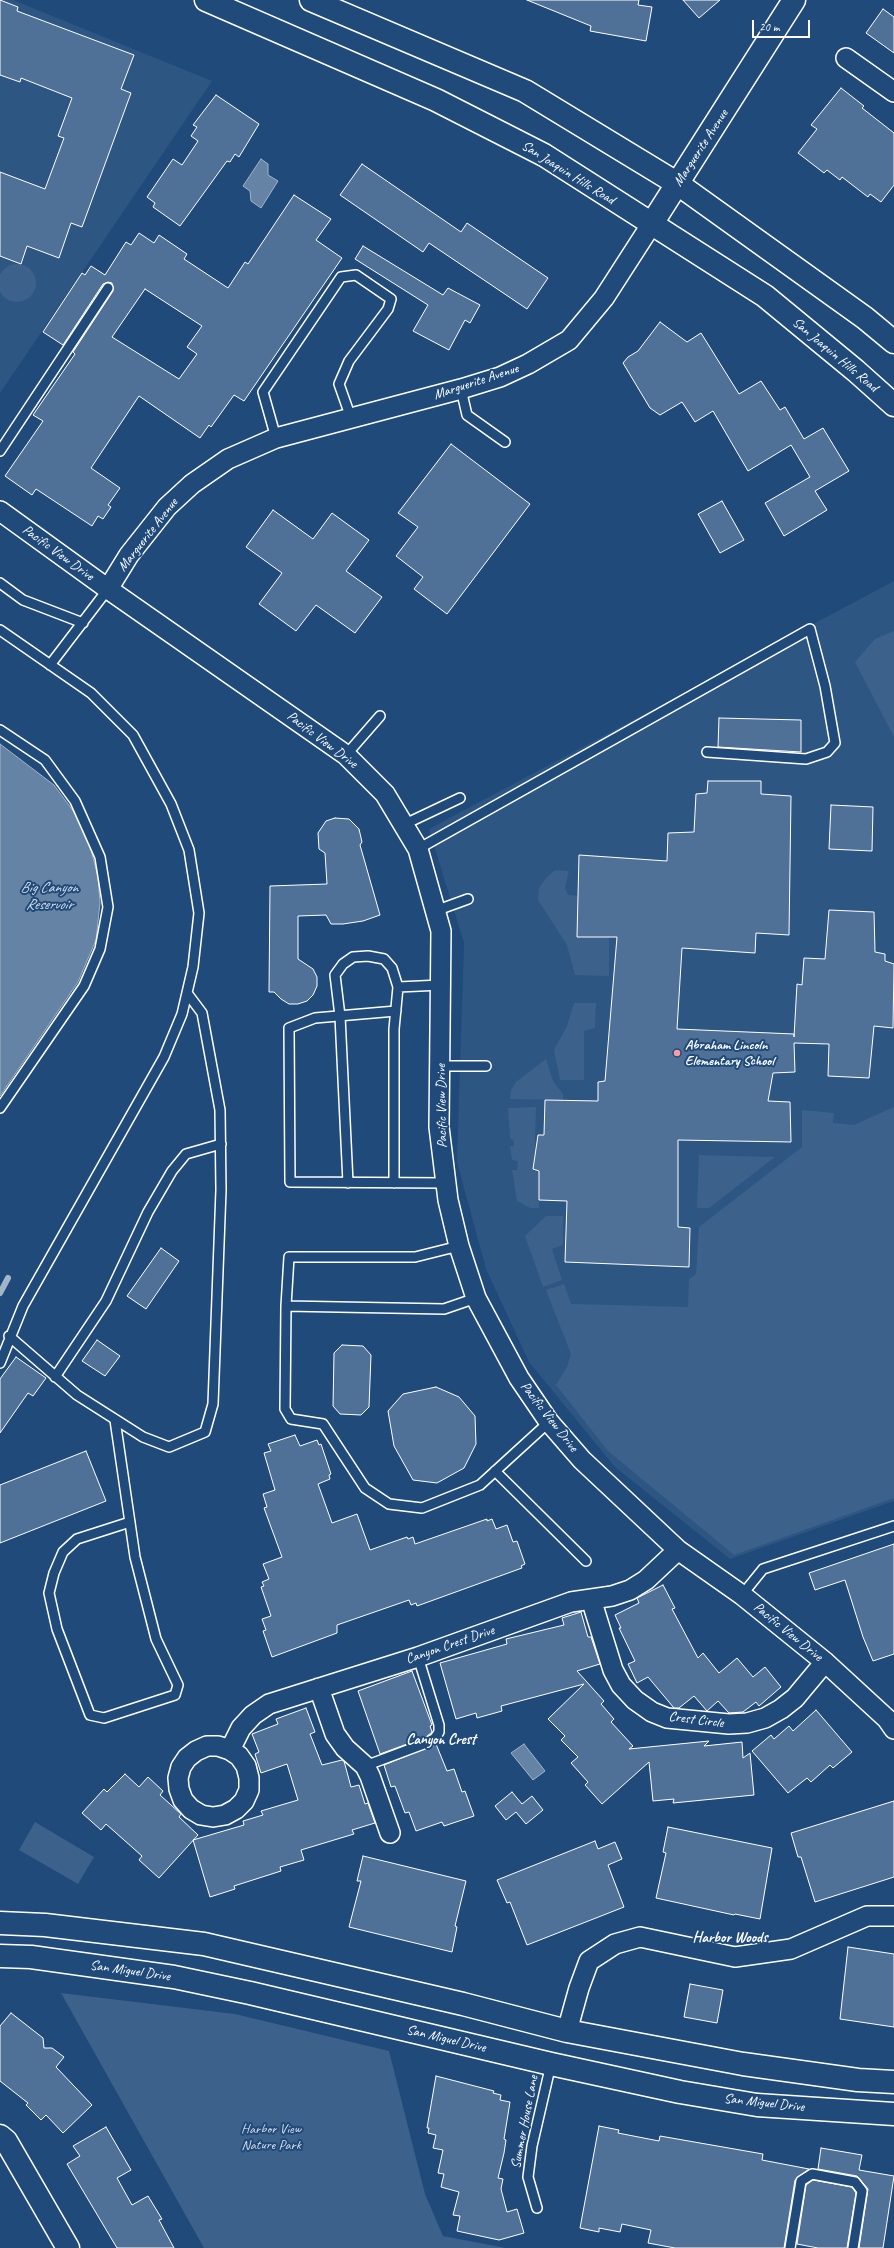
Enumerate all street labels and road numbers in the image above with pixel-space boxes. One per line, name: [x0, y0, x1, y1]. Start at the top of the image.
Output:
street label: Marguerite Avenue: [670, 106, 732, 190]
street label: San Joaquin Hills Road: [518, 138, 618, 208]
street label: San Joaquin Hills Road: [789, 314, 881, 396]
street label: Marguerite Avenue: [431, 360, 521, 404]
street label: Marguerite Avenue: [114, 495, 182, 575]
street label: Pacific View Drive: [19, 521, 97, 585]
street label: Pacific View Drive: [283, 708, 361, 772]
street label: Pacific View Drive: [433, 1064, 451, 1148]
street label: Pacific View Drive: [516, 1379, 582, 1455]
street label: Pacific View Drive: [750, 1599, 826, 1665]
street label: Canyon Crest Drive: [404, 1622, 496, 1668]
street label: Crest Circle: [668, 1708, 724, 1732]
street label: San Miguel Drive: [89, 1957, 171, 1985]
street label: San Miguel Drive: [405, 2022, 487, 2056]
street label: Summer House Lane: [508, 2074, 542, 2170]
street label: San Miguel Drive: [723, 2090, 805, 2116]

